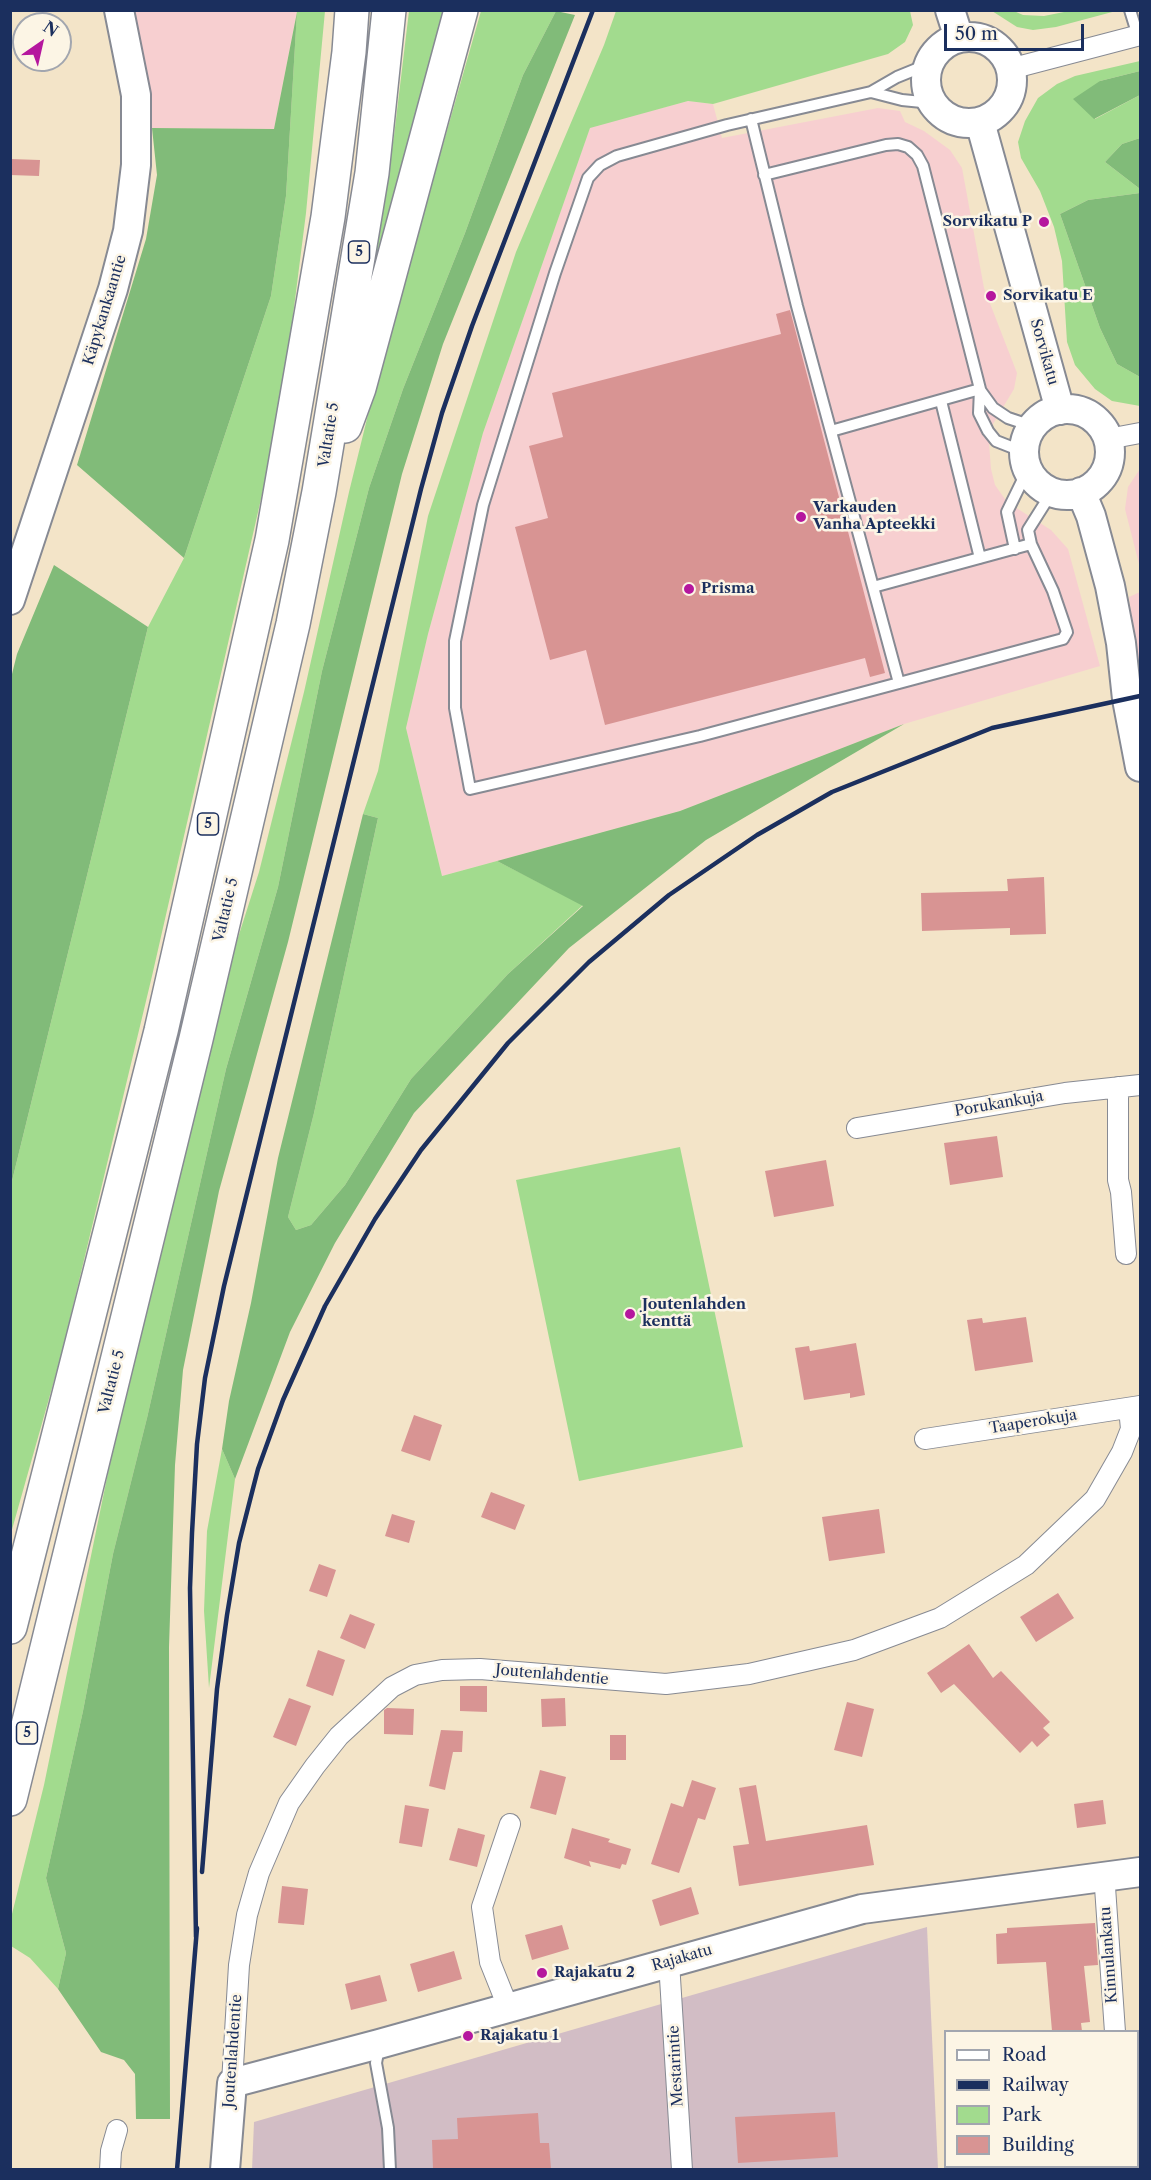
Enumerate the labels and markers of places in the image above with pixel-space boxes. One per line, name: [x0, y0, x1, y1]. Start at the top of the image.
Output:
place label: Sorvikatu P: [943, 213, 1032, 231]
marker: Sorvikatu P: [1037, 215, 1051, 229]
place label: Sorvikatu E: [1003, 287, 1093, 305]
marker: Sorvikatu E: [984, 289, 998, 303]
place label: Varkauden Vanha Apteekki: [813, 499, 936, 534]
marker: Varkauden Vanha Apteekki: [794, 510, 808, 524]
place label: Prisma: [701, 580, 755, 598]
marker: Prisma: [682, 582, 696, 596]
place label: Joutenlahden kenttä: [642, 1296, 746, 1331]
marker: Joutenlahden kenttä: [623, 1307, 637, 1321]
place label: Rajakatu 2: [554, 1964, 635, 1982]
marker: Rajakatu 2: [535, 1966, 549, 1980]
place label: Rajakatu 1: [480, 2027, 559, 2045]
marker: Rajakatu 1: [461, 2029, 475, 2043]

